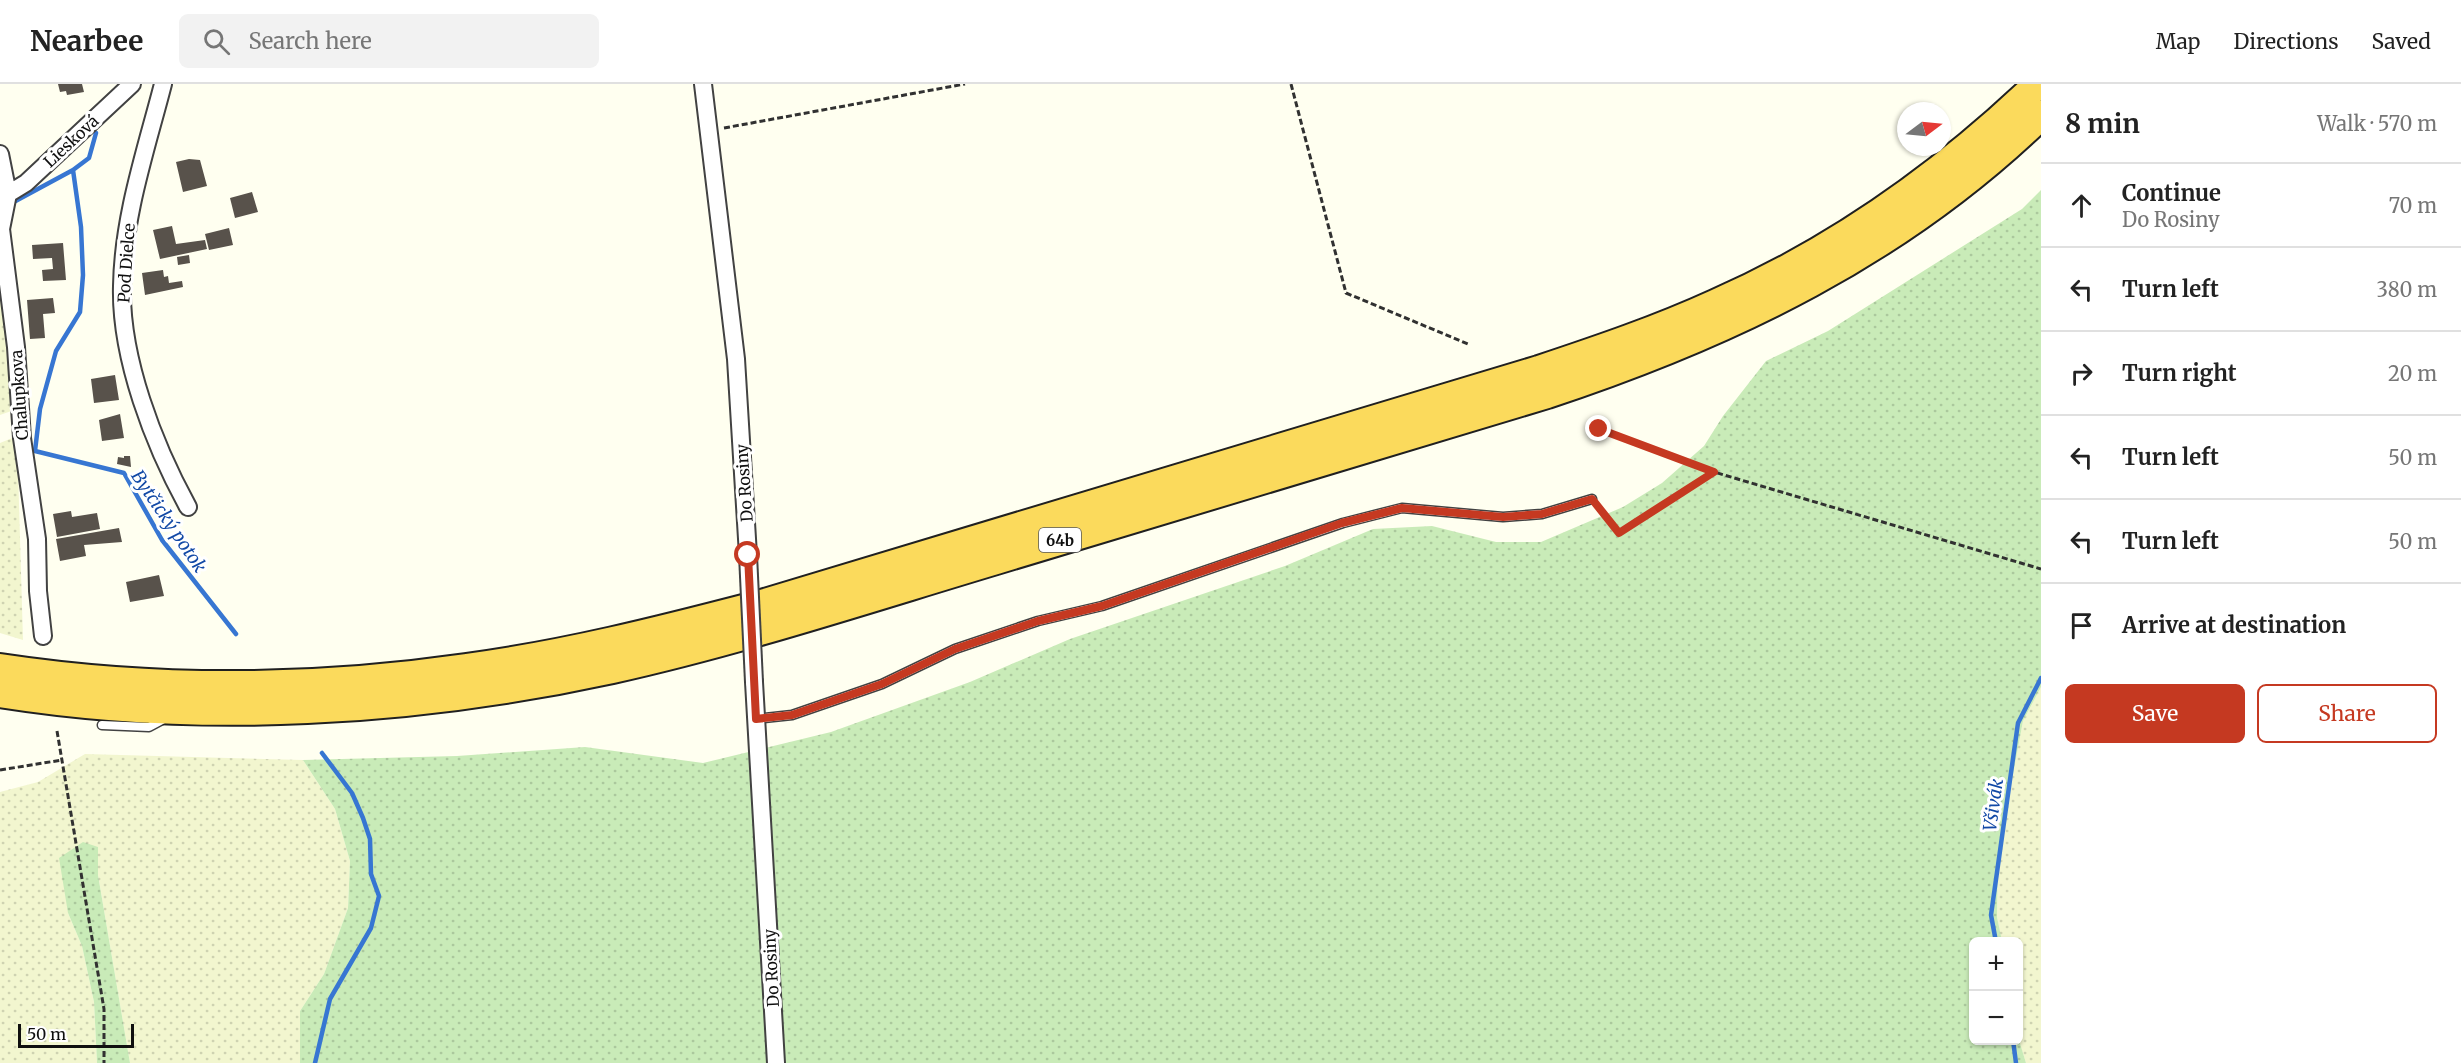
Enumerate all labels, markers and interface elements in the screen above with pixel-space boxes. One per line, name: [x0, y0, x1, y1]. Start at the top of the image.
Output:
search box: [179, 14, 599, 68]
text: Nearbee: [30, 23, 143, 59]
icon: search: [200, 25, 233, 58]
text: Search here: [248, 27, 372, 55]
text: Map: [2156, 28, 2200, 55]
text: Directions: [2233, 28, 2338, 55]
text: Saved: [2371, 28, 2431, 55]
north arrow: [1897, 102, 1951, 156]
text: 8 min: [2065, 107, 2140, 140]
street label: Liesková: [39, 110, 103, 171]
text: Walk · 570 m: [2317, 111, 2437, 136]
text: Continue: [2122, 179, 2221, 207]
icon: ahead: [2065, 189, 2098, 222]
text: 70 m: [2389, 193, 2437, 218]
text: Do Rosiny: [2122, 207, 2220, 232]
street label: Pod Dielce: [113, 222, 139, 304]
icon: left: [2065, 273, 2098, 306]
text: Turn left: [2122, 275, 2219, 303]
text: 380 m: [2376, 277, 2437, 302]
street label: Chalupkova: [6, 349, 32, 441]
icon: right: [2065, 357, 2098, 390]
text: Turn right: [2122, 359, 2236, 387]
text: 20 m: [2388, 361, 2437, 386]
route end: [1585, 415, 1611, 441]
icon: left: [2065, 441, 2098, 474]
street label: Do Rosiny: [731, 443, 757, 523]
text: Turn left: [2122, 443, 2219, 471]
text: 50 m: [2388, 445, 2437, 470]
water label: Bytčický potok: [126, 465, 212, 577]
icon: left: [2065, 525, 2098, 558]
text: Turn left: [2122, 527, 2219, 555]
road number: 64b: [1039, 528, 1081, 552]
text: 50 m: [2388, 529, 2437, 554]
route start: [734, 541, 760, 567]
icon: arrive: [2065, 609, 2098, 642]
text: Arrive at destination: [2122, 611, 2346, 639]
button: Save: [2065, 684, 2245, 743]
button: Share: [2257, 684, 2437, 743]
water label: Všivák: [1978, 777, 2008, 833]
street label: Do Rosiny: [759, 928, 783, 1008]
map controls: [1969, 937, 2023, 1045]
button: +: [1969, 937, 2023, 991]
button: −: [1969, 991, 2023, 1045]
scale bar: [18, 1021, 134, 1048]
text: 50 m: [27, 1024, 66, 1044]

